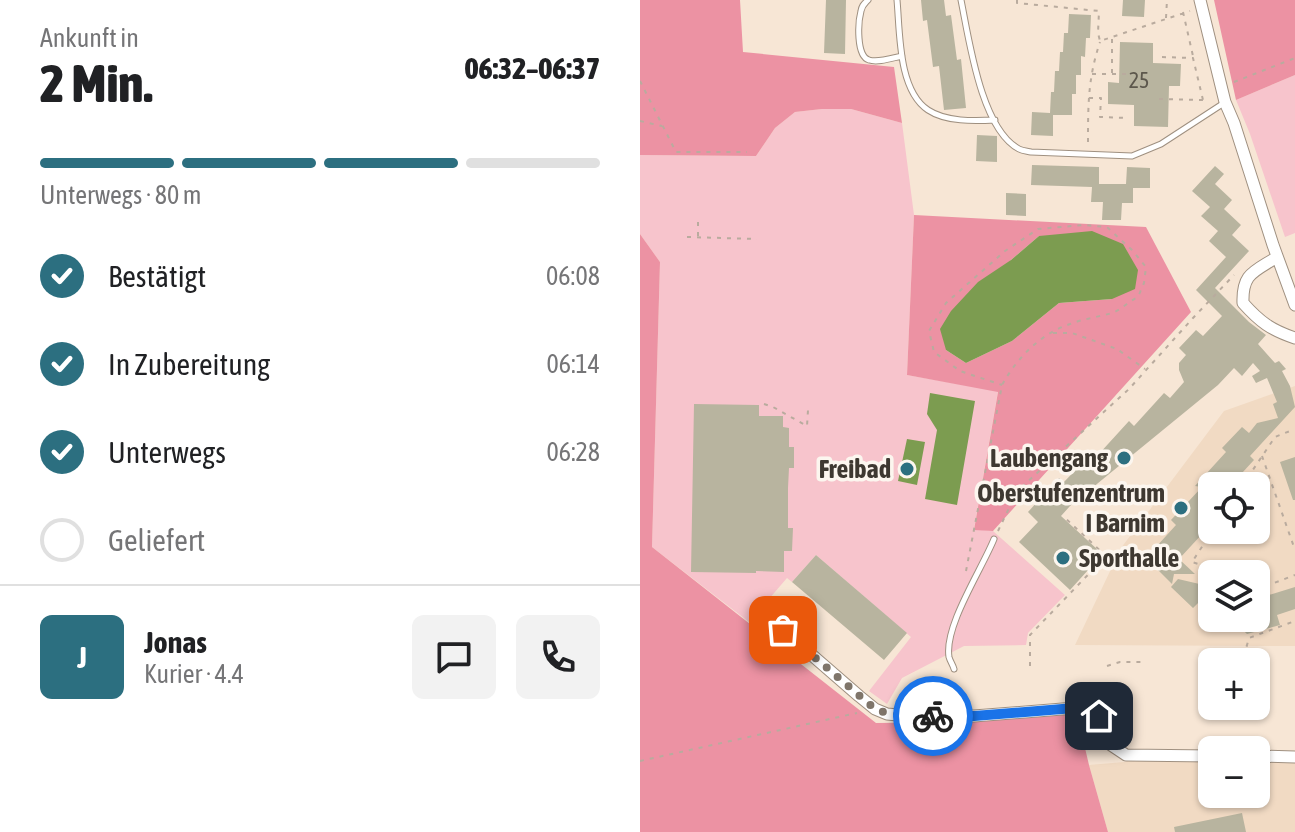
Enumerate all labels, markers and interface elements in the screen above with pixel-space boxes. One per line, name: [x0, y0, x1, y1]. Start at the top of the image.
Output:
text: Ankunft in: [40, 23, 139, 53]
text: 06:32–06:37: [465, 51, 600, 85]
text: 2 Min.: [40, 53, 153, 113]
house number: 25: [1129, 67, 1149, 93]
text: Unterwegs · 80 m: [40, 180, 202, 210]
icon: check: [40, 254, 84, 298]
text: Bestätigt: [108, 259, 206, 293]
text: 06:08: [546, 261, 600, 291]
icon: check: [40, 342, 84, 386]
text: In Zubereitung: [108, 347, 270, 381]
text: 06:14: [546, 349, 600, 379]
icon: check: [40, 430, 84, 474]
text: Unterwegs: [108, 435, 226, 469]
text: 06:28: [546, 437, 600, 467]
place label: Laubengang: [990, 443, 1109, 473]
marker: Laubengang: [1115, 449, 1133, 467]
place label: Freibad: [819, 454, 891, 484]
marker: Freibad: [898, 460, 916, 478]
map controls: [1198, 472, 1270, 808]
button: locate: [1198, 472, 1270, 544]
place label: Oberstufenzentrum I Barnim: [977, 478, 1165, 538]
marker: Oberstufenzentrum I Barnim: [1172, 499, 1190, 517]
text: Geliefert: [108, 523, 205, 557]
place label: Sporthalle: [1079, 543, 1180, 573]
marker: Sporthalle: [1054, 549, 1072, 567]
button: layers: [1198, 560, 1270, 632]
pin: [749, 596, 817, 664]
icon: bag: [761, 608, 805, 652]
button: chat: [412, 615, 496, 699]
button: phone: [516, 615, 600, 699]
text: Jonas: [144, 625, 207, 659]
text: J: [77, 640, 87, 674]
button: +: [1198, 648, 1270, 720]
text: Kurier · 4.4: [144, 659, 244, 689]
courier: [893, 676, 973, 756]
pin: [1065, 682, 1133, 750]
icon: bike: [911, 694, 955, 738]
icon: home: [1077, 694, 1121, 738]
button: −: [1198, 736, 1270, 808]

